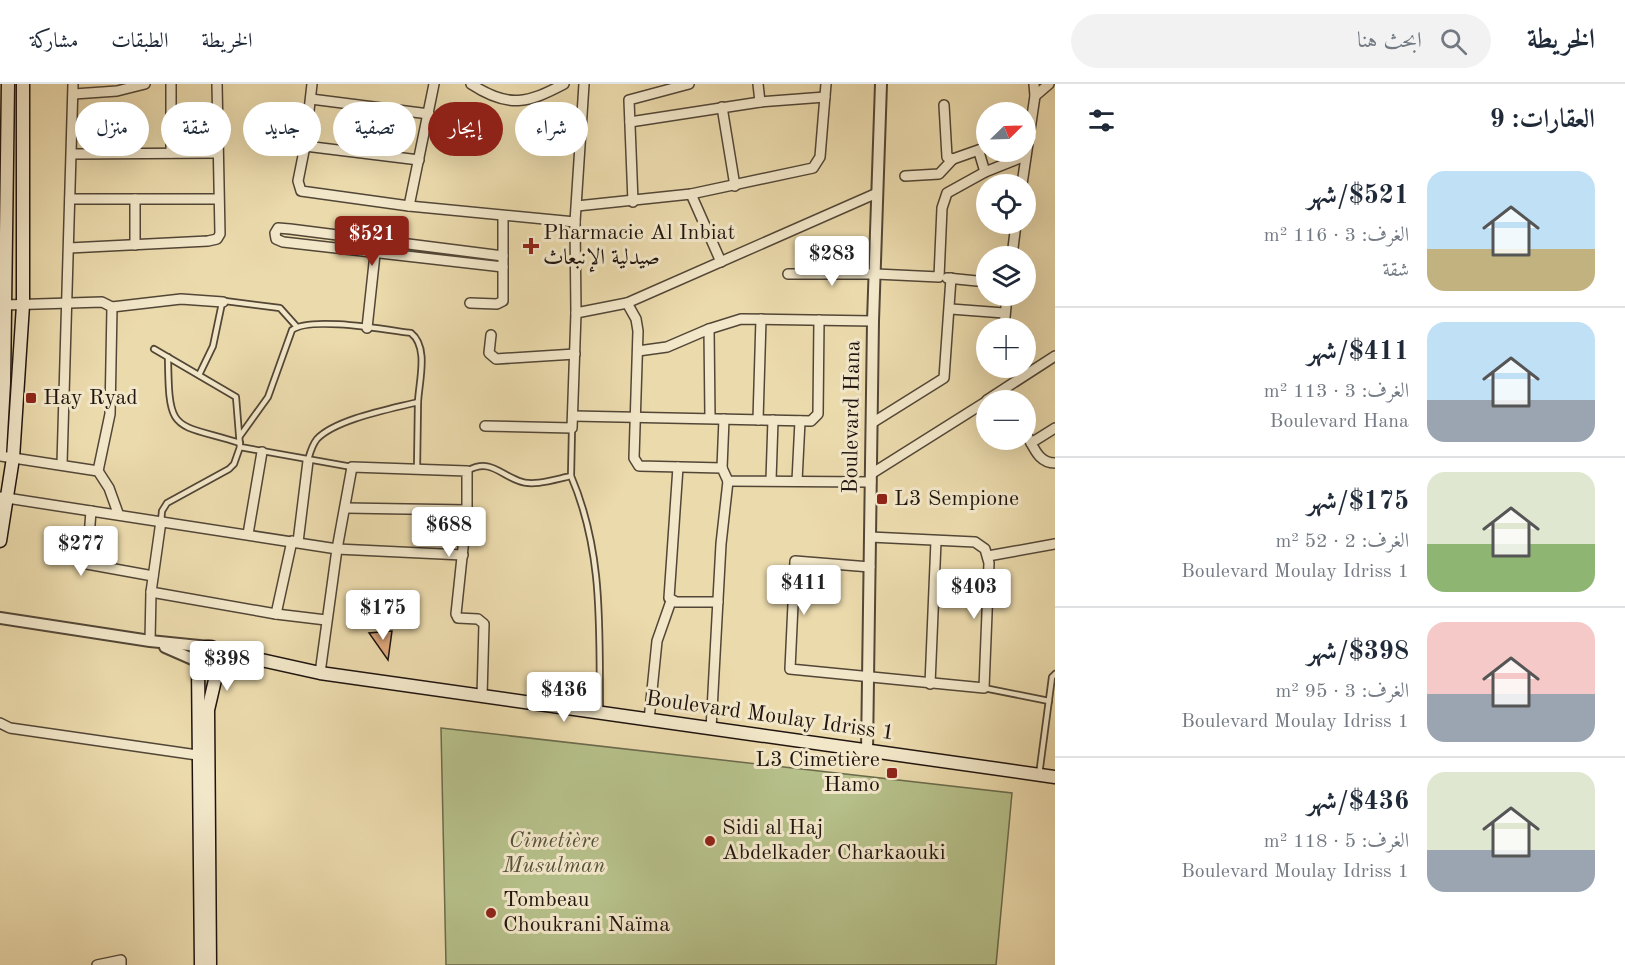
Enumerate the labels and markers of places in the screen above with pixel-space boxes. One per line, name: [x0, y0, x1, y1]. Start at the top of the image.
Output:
pin: $521: [336, 216, 408, 267]
place label: Pharmacie Al Inbiat صيدلية الإنبعاث: [543, 222, 735, 273]
pin: $283: [796, 236, 868, 287]
marker: Pharmacie Al Inbiat صيدلية الإنبعاث: [524, 239, 538, 253]
place label: Hay Ryad: [43, 387, 138, 409]
marker: Hay Ryad: [24, 391, 38, 405]
place label: L3 Sempione: [894, 488, 1019, 510]
marker: L3 Sempione: [875, 492, 889, 506]
pin: $688: [413, 507, 485, 558]
pin: $277: [45, 526, 117, 577]
pin: $411: [768, 565, 840, 616]
pin: $403: [938, 569, 1010, 620]
pin: $175: [347, 590, 419, 641]
pin: $398: [191, 641, 263, 692]
pin: $436: [528, 672, 600, 723]
place label: L3 Cimetière Hamo: [755, 749, 880, 796]
marker: L3 Cimetière Hamo: [885, 766, 899, 780]
place label: Sidi al Haj Abdelkader Charkaouki: [722, 817, 946, 864]
marker: Sidi al Haj Abdelkader Charkaouki: [703, 834, 717, 848]
place label: Tombeau Choukrani Naïma: [503, 889, 670, 936]
marker: Tombeau Choukrani Naïma: [484, 906, 498, 920]

